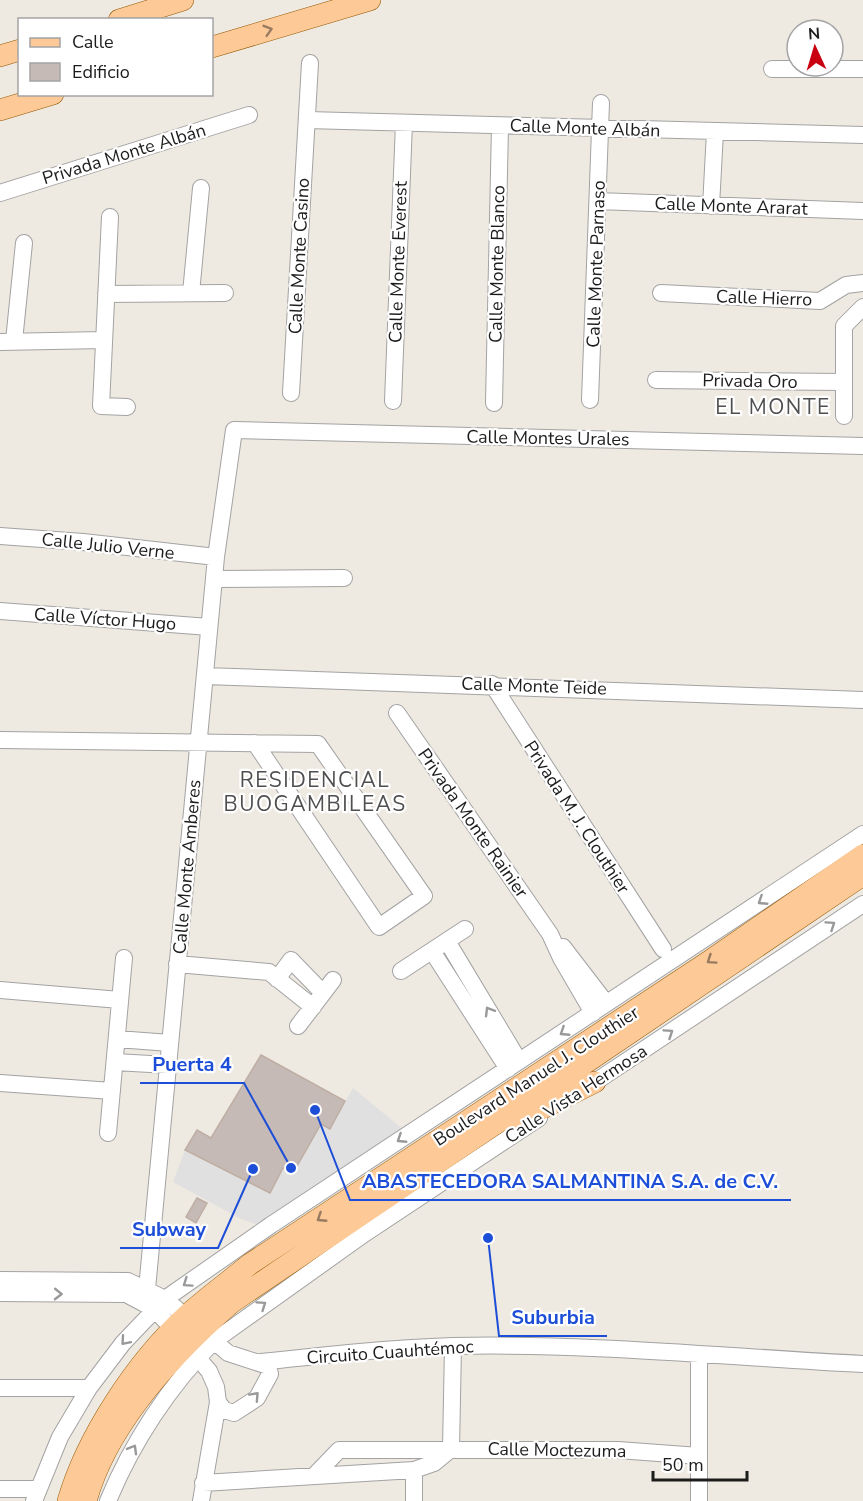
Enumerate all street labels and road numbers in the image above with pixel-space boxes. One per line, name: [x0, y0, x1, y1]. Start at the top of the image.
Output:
street label: Calle Monte Albán: [509, 113, 661, 143]
street label: Privada Monte Albán: [39, 118, 209, 190]
street label: Calle Monte Casino: [283, 177, 315, 335]
street label: Calle Monte Everest: [383, 180, 413, 343]
street label: Calle Monte Parnaso: [581, 180, 611, 348]
street label: Calle Monte Blanco: [484, 185, 510, 343]
street label: Calle Monte Ararat: [654, 191, 809, 221]
street label: Calle Hierro: [715, 284, 813, 312]
street label: Privada Oro: [702, 368, 798, 394]
street label: Calle Montes Urales: [466, 425, 630, 451]
street label: Calle Julio Verne: [40, 527, 176, 565]
street label: Calle Víctor Hugo: [33, 602, 177, 636]
street label: Calle Monte Teide: [461, 671, 607, 701]
street label: Privada M. J. Clouthier: [519, 736, 636, 899]
street label: Privada Monte Rainier: [412, 743, 534, 903]
street label: Calle Monte Amberes: [167, 779, 207, 955]
street label: Boulevard Manuel J. Clouthier: [429, 1000, 644, 1152]
street label: Calle Vista Hermosa: [500, 1039, 652, 1149]
street label: Circuito Cuauhtémoc: [306, 1334, 474, 1370]
street label: Calle Moctezuma: [487, 1437, 627, 1463]

